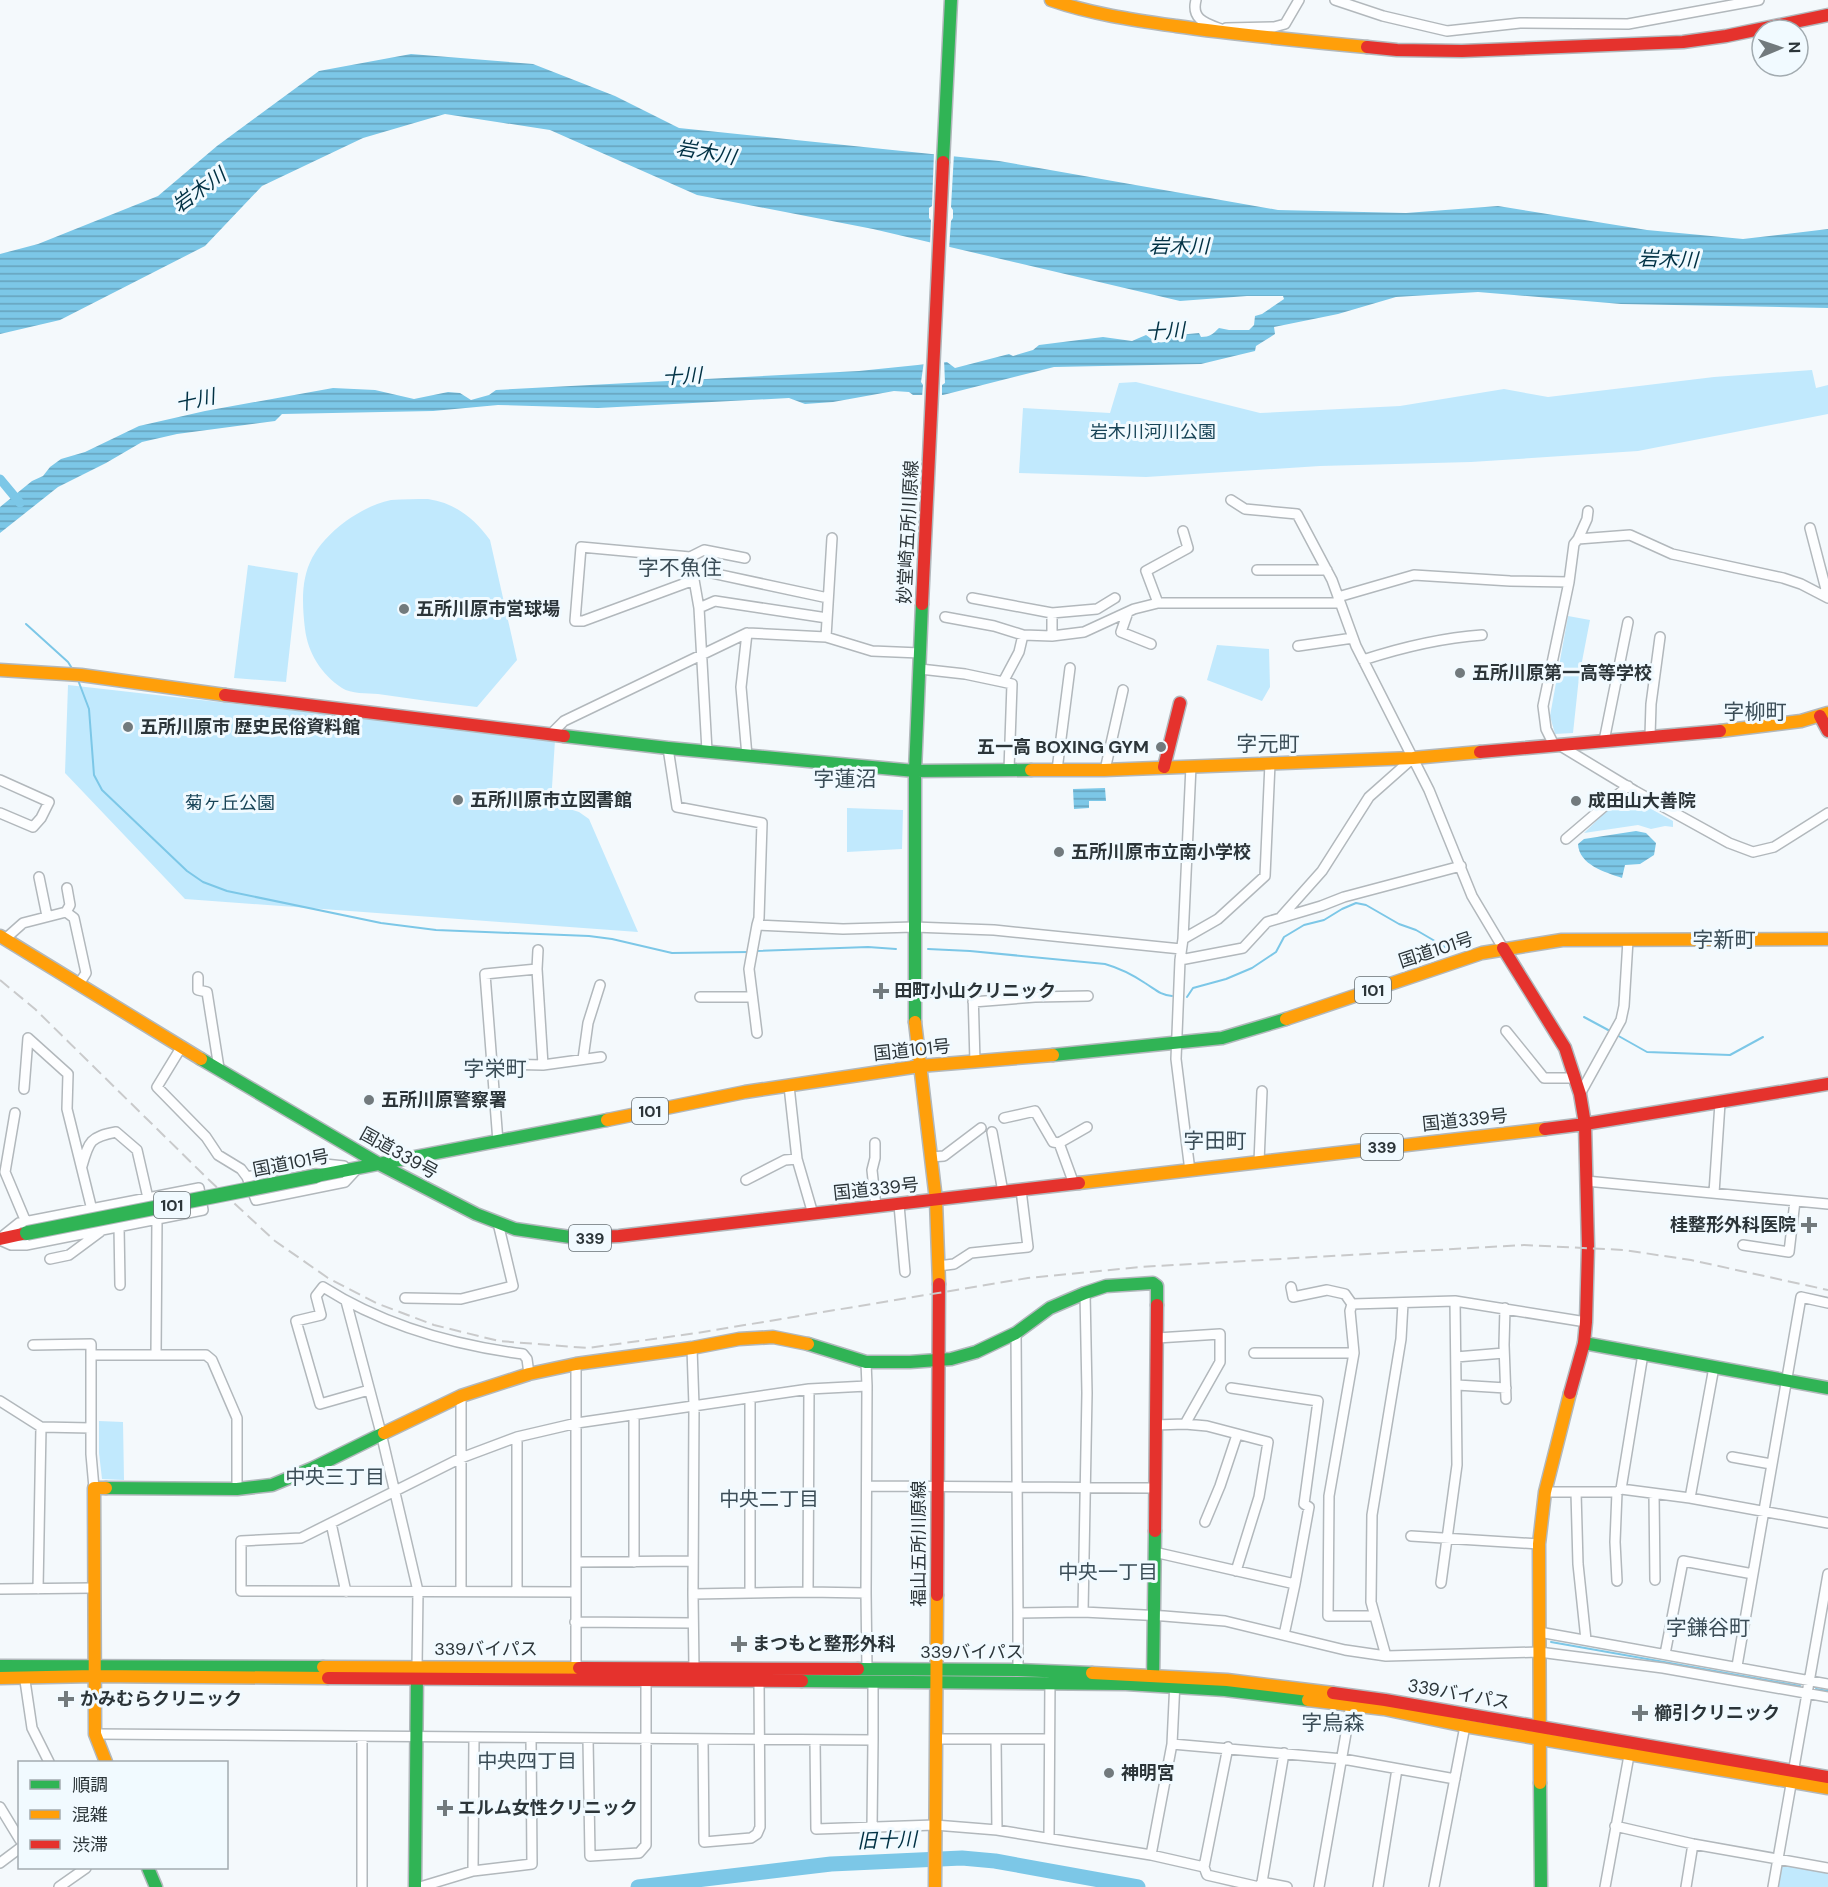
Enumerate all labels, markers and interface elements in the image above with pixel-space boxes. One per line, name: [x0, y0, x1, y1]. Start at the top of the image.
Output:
north arrow: [1750, 18, 1810, 78]
text: N: [1784, 41, 1805, 54]
water label: 岩木川: [674, 134, 740, 170]
water label: 岩木川: [167, 161, 233, 218]
water label: 岩木川: [1149, 233, 1211, 259]
water label: 岩木川: [1638, 245, 1700, 273]
water label: 十川: [1144, 317, 1188, 345]
water label: 十川: [661, 362, 705, 390]
water label: 十川: [173, 383, 219, 417]
park label: 岩木川河川公園: [1090, 420, 1216, 444]
street label: 妙堂崎五所川原線: [892, 459, 924, 605]
district label: 字不魚住: [638, 554, 722, 582]
place label: 五所川原市営球場: [416, 597, 560, 621]
marker: 五所川原市営球場: [397, 602, 411, 616]
place label: 五所川原第一高等学校: [1472, 661, 1652, 685]
marker: 五所川原第一高等学校: [1453, 666, 1467, 680]
district label: 字柳町: [1724, 698, 1787, 726]
place label: 五所川原市 歴史民俗資料館: [140, 715, 360, 739]
marker: 五所川原市 歴史民俗資料館: [121, 720, 135, 734]
district label: 字元町: [1237, 730, 1300, 758]
place label: 五一高 BOXING GYM: [977, 735, 1149, 759]
marker: 五一高 BOXING GYM: [1154, 740, 1168, 754]
district label: 字蓮沼: [814, 765, 877, 793]
place label: 五所川原市立図書館: [470, 788, 632, 812]
place label: 成田山大善院: [1588, 789, 1696, 813]
park label: 菊ヶ丘公園: [185, 791, 275, 815]
marker: 五所川原市立図書館: [451, 793, 465, 807]
marker: 成田山大善院: [1569, 794, 1583, 808]
place label: 五所川原市立南小学校: [1071, 840, 1251, 864]
marker: 五所川原市立南小学校: [1052, 845, 1066, 859]
district label: 字新町: [1693, 926, 1756, 954]
street label: 国道101号: [1395, 927, 1477, 973]
road number: 101: [1355, 977, 1391, 1003]
place label: 田町小山クリニック: [894, 979, 1056, 1003]
marker: 田町小山クリニック: [872, 982, 890, 1000]
street label: 国道101号: [872, 1034, 952, 1066]
district label: 字栄町: [464, 1055, 527, 1083]
place label: 五所川原警察署: [381, 1088, 507, 1112]
marker: 五所川原警察署: [362, 1093, 376, 1107]
road number: 101: [632, 1098, 668, 1124]
street label: 国道339号: [1421, 1104, 1509, 1136]
street label: 国道339号: [356, 1122, 442, 1184]
district label: 字田町: [1184, 1127, 1247, 1155]
road number: 339: [1361, 1134, 1403, 1160]
street label: 国道101号: [251, 1144, 331, 1182]
street label: 国道339号: [832, 1173, 920, 1205]
road number: 101: [154, 1192, 190, 1218]
place label: 桂整形外科医院: [1670, 1213, 1796, 1237]
marker: 桂整形外科医院: [1800, 1216, 1818, 1234]
road number: 339: [569, 1225, 611, 1251]
district label: 中央三丁目: [285, 1464, 385, 1490]
street label: 福山五所川原線: [907, 1481, 931, 1607]
district label: 中央二丁目: [719, 1486, 819, 1512]
district label: 中央一丁目: [1058, 1559, 1158, 1585]
district label: 字鎌谷町: [1666, 1614, 1750, 1642]
place label: まつもと整形外科: [752, 1632, 896, 1656]
marker: まつもと整形外科: [730, 1635, 748, 1653]
street label: 339バイパス: [434, 1637, 538, 1661]
street label: 339バイパス: [920, 1640, 1024, 1664]
street label: 339バイパス: [1406, 1673, 1512, 1715]
place label: かみむらクリニック: [80, 1687, 242, 1711]
marker: かみむらクリニック: [57, 1690, 75, 1708]
place label: 櫛引クリニック: [1654, 1701, 1780, 1725]
marker: 櫛引クリニック: [1631, 1704, 1649, 1722]
district label: 字烏森: [1302, 1709, 1365, 1737]
district label: 中央四丁目: [477, 1748, 577, 1774]
legend: [18, 1761, 228, 1869]
place label: 神明宮: [1121, 1761, 1175, 1785]
marker: 神明宮: [1102, 1766, 1116, 1780]
text: 順調: [72, 1773, 108, 1797]
place label: エルム女性クリニック: [458, 1796, 638, 1820]
marker: エルム女性クリニック: [436, 1799, 454, 1817]
text: 混雑: [72, 1803, 108, 1827]
water label: 旧十川: [857, 1826, 919, 1854]
text: 渋滞: [72, 1833, 108, 1857]

